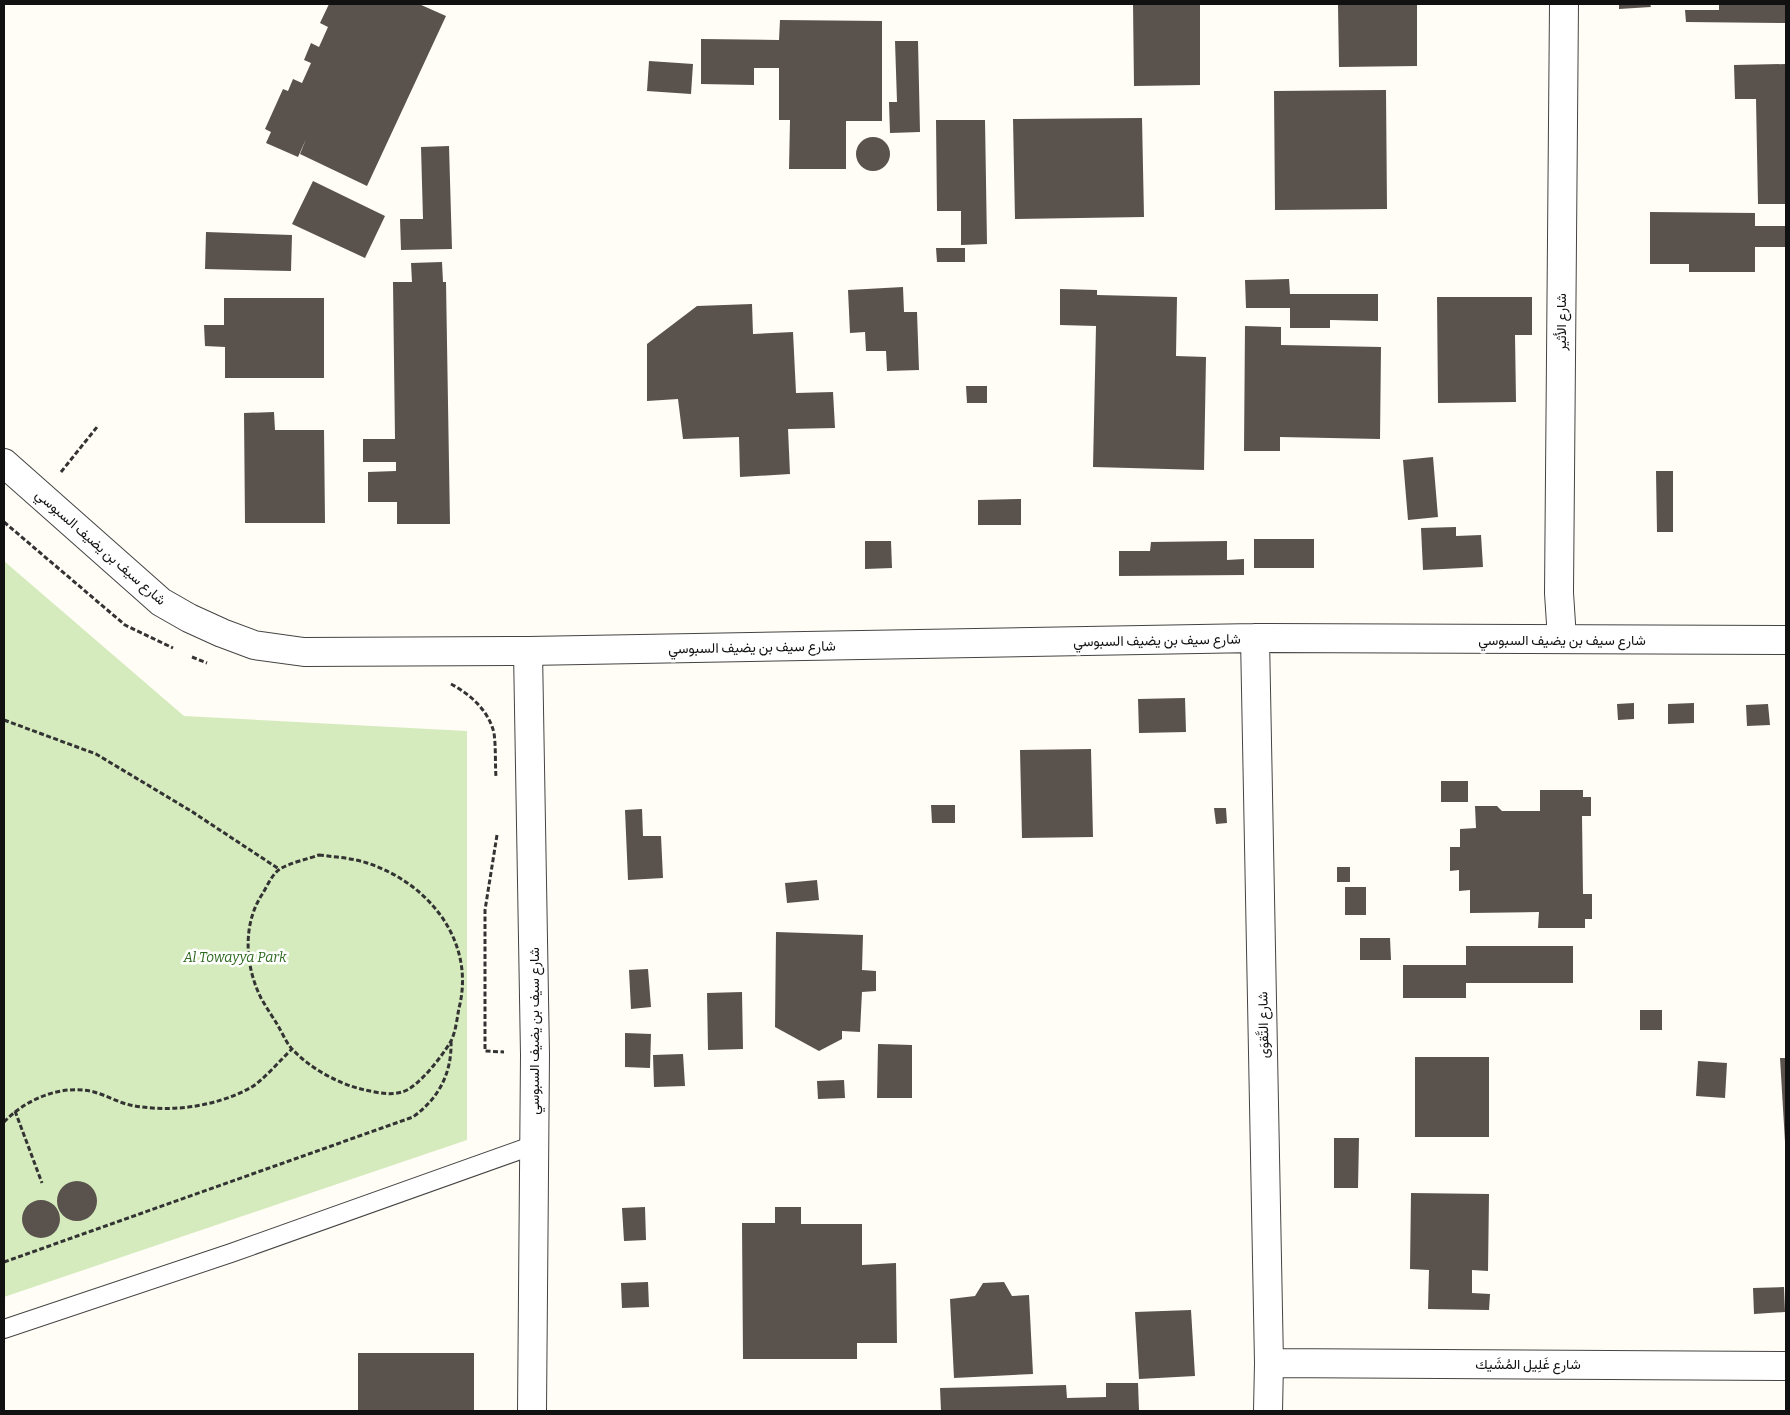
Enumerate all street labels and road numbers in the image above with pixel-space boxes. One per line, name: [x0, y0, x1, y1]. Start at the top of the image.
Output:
street label: شارع الأثير: [1553, 293, 1572, 352]
street label: شارع سيف بن يضيف السبوسي: [30, 486, 169, 611]
street label: شارع سيف بن يضيف السبوسي: [1073, 631, 1241, 653]
street label: شارع سيف بن يضيف السبوسي: [1478, 632, 1646, 652]
street label: شارع سيف بن يضيف السبوسي: [668, 638, 836, 660]
street label: شارع سيف بن يضيف السبوسي: [526, 947, 546, 1115]
street label: شارع التَّقوَى: [1254, 991, 1275, 1058]
street label: شارع غَلِيل المُشَيك: [1475, 1356, 1581, 1375]

